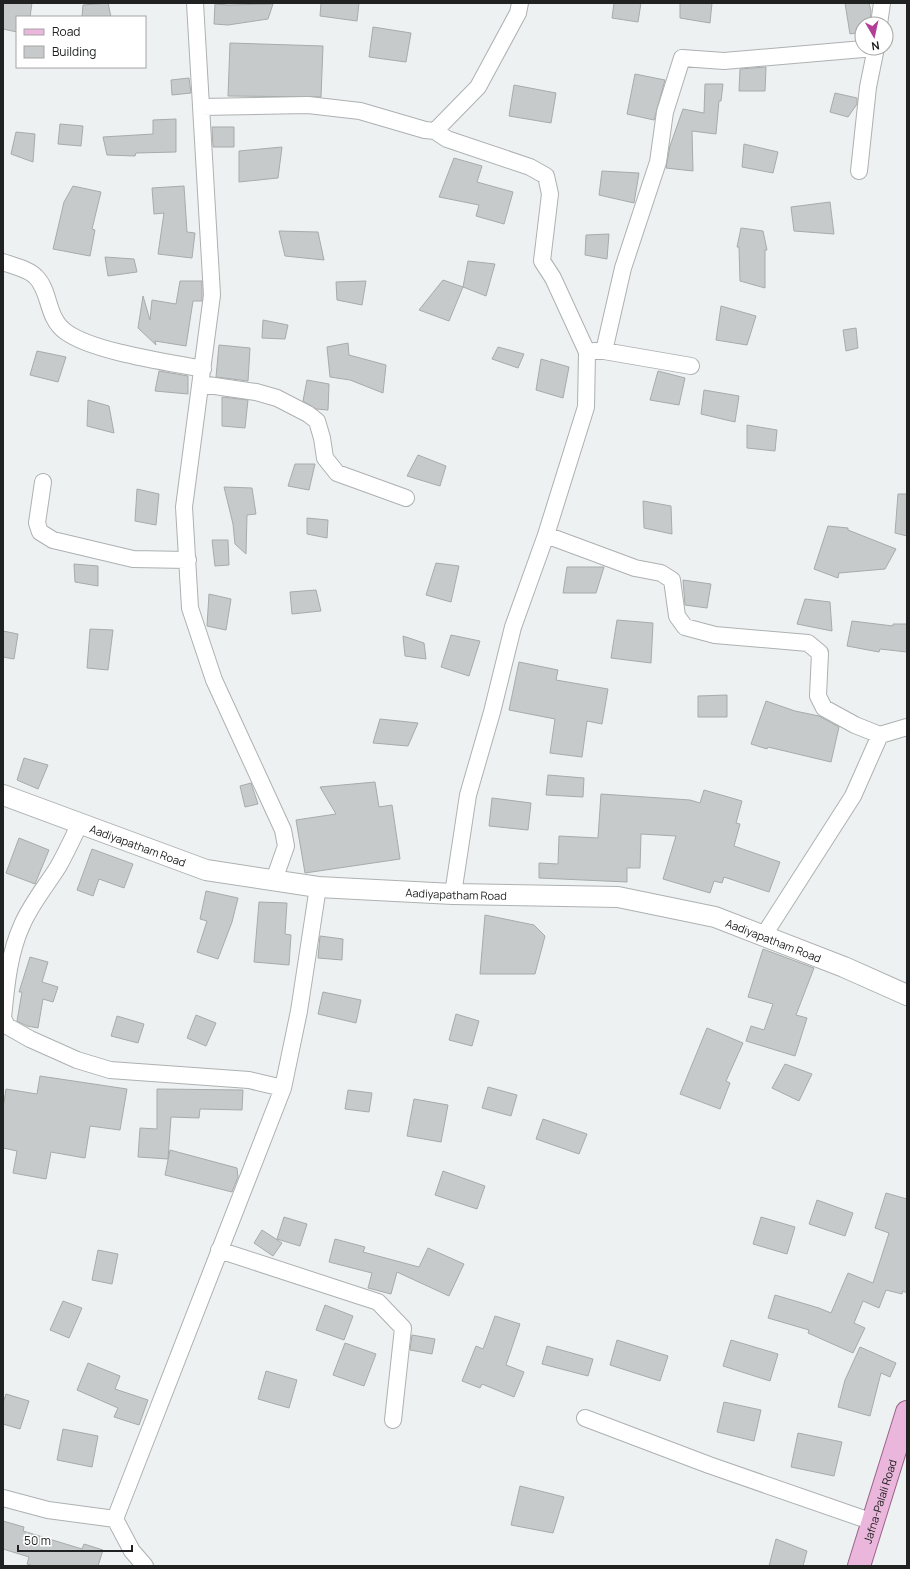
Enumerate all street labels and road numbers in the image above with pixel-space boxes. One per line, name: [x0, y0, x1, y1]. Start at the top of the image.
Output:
street label: Aadiyapatham Road: [88, 820, 188, 869]
street label: Aadiyapatham Road: [405, 884, 507, 902]
street label: Aadiyapatham Road: [724, 914, 824, 965]
street label: Jafna-Palali Road: [859, 1457, 899, 1545]

